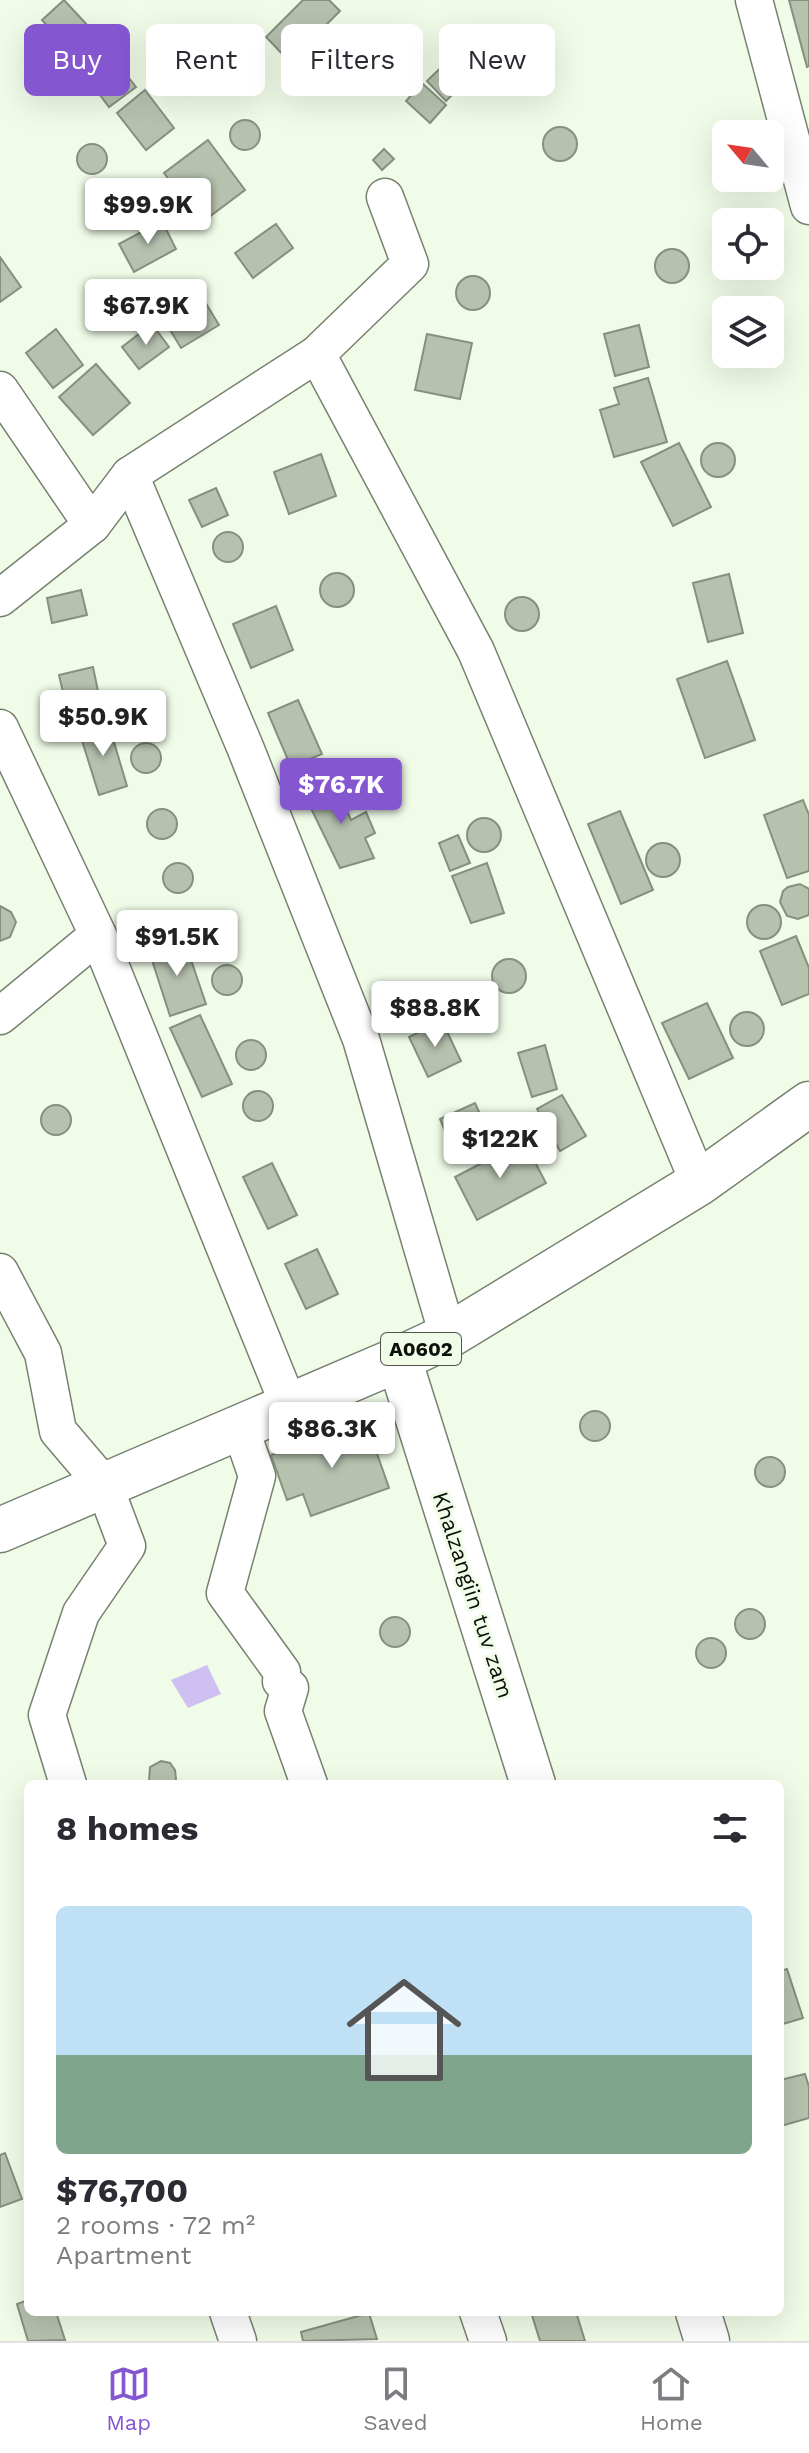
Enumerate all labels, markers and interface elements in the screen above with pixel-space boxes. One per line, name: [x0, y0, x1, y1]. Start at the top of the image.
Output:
chip: Buy: [24, 24, 130, 96]
chip: Rent: [146, 24, 265, 96]
chip: Filters: [281, 24, 423, 96]
chip: New: [439, 24, 555, 96]
north arrow: [712, 120, 784, 192]
map controls: [712, 120, 784, 368]
pin: $99.9K: [83, 178, 213, 246]
text: $99.9K: [103, 189, 193, 219]
button: locate: [712, 208, 784, 280]
pin: $67.9K: [81, 279, 211, 347]
text: $67.9K: [103, 290, 189, 320]
button: layers: [712, 296, 784, 368]
pin: $50.9K: [38, 690, 168, 758]
text: $50.9K: [58, 701, 148, 731]
pin: $76.7K: [276, 758, 406, 826]
text: $76.7K: [298, 769, 384, 799]
pin: $91.5K: [112, 910, 242, 978]
text: $91.5K: [135, 921, 219, 951]
pin: $88.8K: [370, 981, 500, 1049]
text: $88.8K: [389, 992, 481, 1022]
pin: $122K: [444, 1112, 556, 1180]
text: $122K: [462, 1123, 538, 1153]
road number: A0602: [381, 1333, 461, 1365]
pin: $86.3K: [267, 1402, 397, 1470]
text: $86.3K: [287, 1413, 377, 1443]
street label: Khalzangiin tuv zam: [428, 1489, 518, 1701]
icon: filters: [708, 1806, 752, 1850]
text: 8 homes: [56, 1808, 198, 1848]
icon: home: [332, 1958, 476, 2102]
text: $76,700: [56, 2170, 188, 2210]
text: 2 rooms · 72 m²: [56, 2210, 255, 2240]
text: Apartment: [56, 2240, 192, 2270]
tab: Map: [106, 2362, 151, 2435]
tab: Saved: [364, 2362, 427, 2435]
tab: Home: [640, 2362, 703, 2435]

